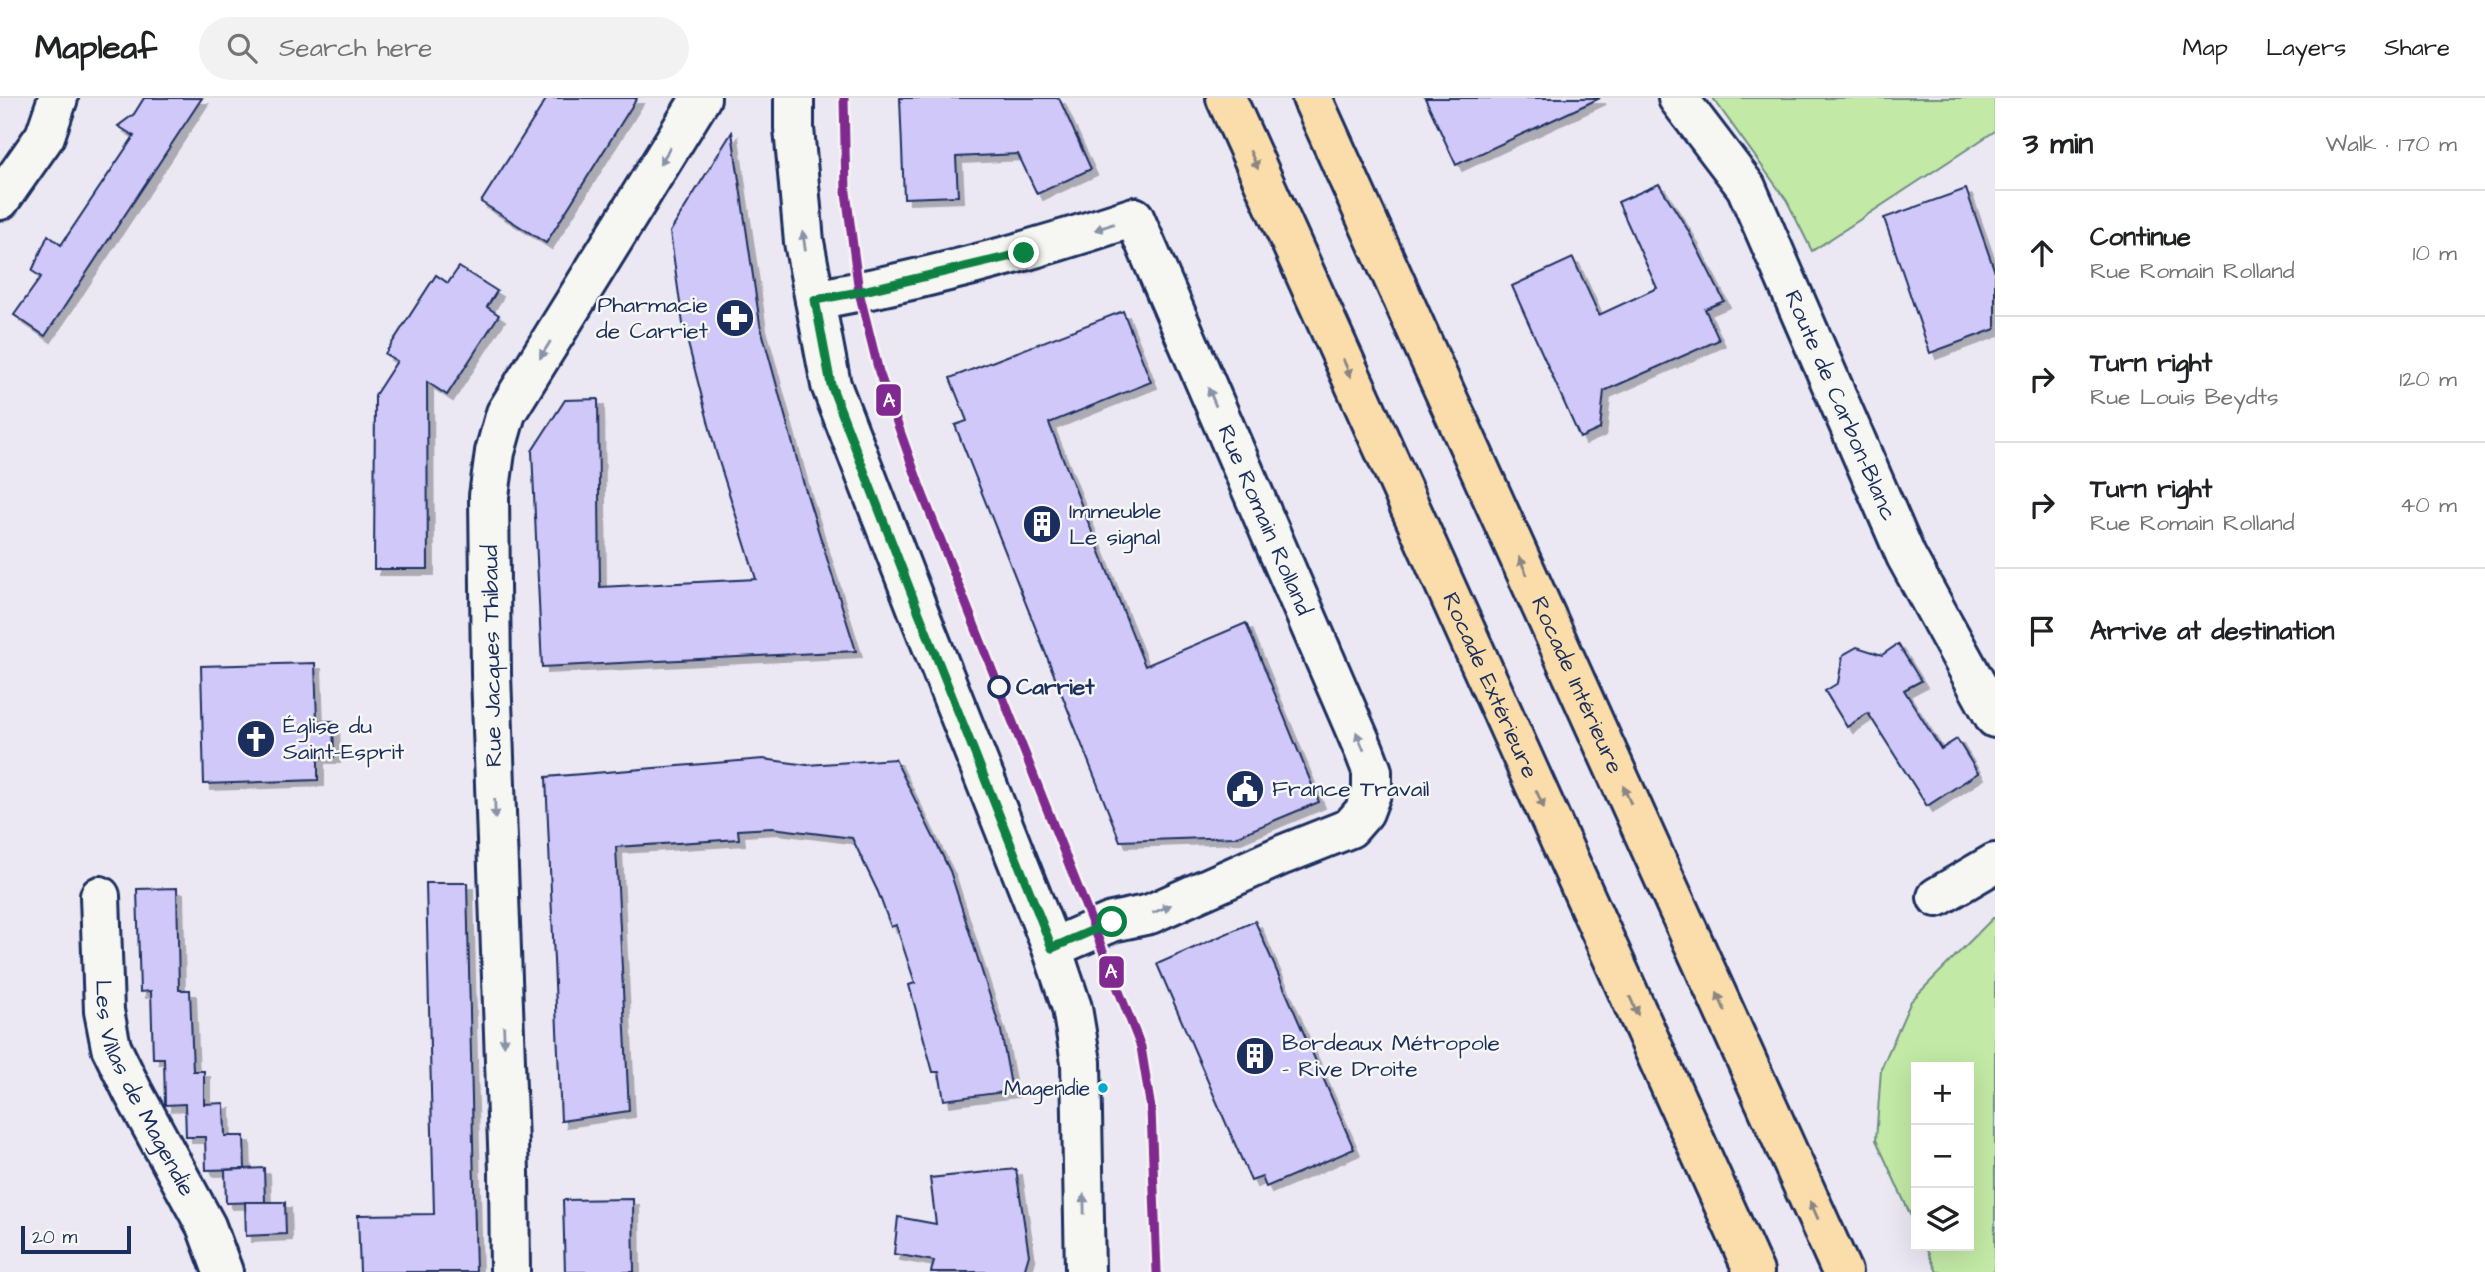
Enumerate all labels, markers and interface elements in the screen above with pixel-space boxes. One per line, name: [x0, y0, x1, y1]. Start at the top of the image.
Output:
search box: [199, 17, 689, 80]
text: Mapleaf: [35, 25, 157, 71]
icon: search: [223, 29, 261, 67]
text: Search here: [279, 30, 432, 66]
text: Map: [2183, 31, 2228, 65]
text: Layers: [2266, 31, 2346, 65]
text: Share: [2384, 31, 2450, 65]
text: 3 min: [2023, 123, 2093, 165]
text: Walk · 170 m: [2326, 128, 2457, 160]
one-way arrow: [659, 146, 672, 166]
one-way arrow: [1248, 150, 1260, 170]
text: Continue: [2090, 219, 2191, 255]
one-way arrow: [1093, 222, 1114, 233]
one-way arrow: [799, 229, 810, 251]
icon: ahead: [2023, 234, 2061, 272]
route end: [1008, 237, 1039, 268]
text: 10 m: [2412, 237, 2457, 269]
text: Rue Romain Rolland: [2090, 255, 2294, 287]
street label: Route de Carbon-Blanc: [1777, 285, 1905, 526]
place label: Pharmacie de Carriet: [596, 289, 709, 347]
pharmacy icon: Pharmacie de Carriet: [714, 297, 756, 339]
one-way arrow: [539, 340, 552, 359]
text: Turn right: [2090, 345, 2212, 381]
one-way arrow: [1341, 358, 1353, 378]
icon: right: [2023, 360, 2061, 398]
text: 120 m: [2399, 363, 2457, 395]
text: Rue Louis Beydts: [2090, 381, 2279, 413]
line badge: A: [875, 383, 902, 417]
one-way arrow: [1206, 387, 1218, 407]
text: A: [883, 388, 896, 415]
street label: Rue Romain Rolland: [1210, 420, 1320, 621]
text: Turn right: [2090, 471, 2212, 507]
icon: right: [2023, 486, 2061, 524]
text: 40 m: [2400, 489, 2457, 521]
place label: Immeuble Le signal: [1069, 495, 1161, 554]
building icon: Immeuble Le signal: [1021, 503, 1063, 545]
text: Rue Romain Rolland: [2090, 507, 2294, 539]
street label: Rue Jacques Thibaud: [474, 544, 510, 767]
one-way arrow: [1517, 555, 1528, 576]
street label: Rocade Extérieure: [1434, 587, 1546, 783]
street label: Rocade Intérieure: [1523, 591, 1631, 779]
icon: arrive: [2023, 612, 2061, 650]
text: Arrive at destination: [2090, 613, 2335, 649]
place label: Carriet: [1016, 671, 1095, 703]
marker: Carriet: [988, 676, 1010, 698]
place label: Église du Saint-Esprit: [283, 710, 405, 768]
church icon: Église du Saint-Esprit: [235, 718, 277, 760]
one-way arrow: [1355, 730, 1366, 751]
public building icon: France Travail: [1224, 768, 1266, 810]
place label: France Travail: [1272, 773, 1429, 805]
one-way arrow: [1621, 785, 1633, 805]
one-way arrow: [1534, 789, 1546, 809]
one-way arrow: [490, 798, 501, 820]
one-way arrow: [1152, 903, 1172, 915]
route start: [1096, 906, 1127, 937]
line badge: A: [1098, 955, 1125, 989]
text: A: [1105, 959, 1118, 986]
street label: Les Villas de Magendie: [87, 979, 203, 1202]
one-way arrow: [1715, 992, 1726, 1013]
one-way arrow: [1628, 996, 1640, 1016]
one-way arrow: [498, 1025, 509, 1047]
place label: Bordeaux Métropole - Rive Droite: [1282, 1027, 1500, 1085]
building icon: Bordeaux Métropole - Rive Droite: [1234, 1035, 1276, 1077]
map controls: [1911, 1062, 1974, 1251]
button: +: [1911, 1062, 1974, 1125]
place label: Magendie: [1004, 1074, 1090, 1105]
marker: Magendie: [1096, 1081, 1110, 1095]
button: −: [1911, 1125, 1974, 1188]
button: layers: [1911, 1188, 1974, 1251]
one-way arrow: [1078, 1193, 1090, 1215]
one-way arrow: [1808, 1200, 1820, 1220]
scale bar: [21, 1223, 131, 1255]
text: 20 m: [32, 1224, 77, 1251]

